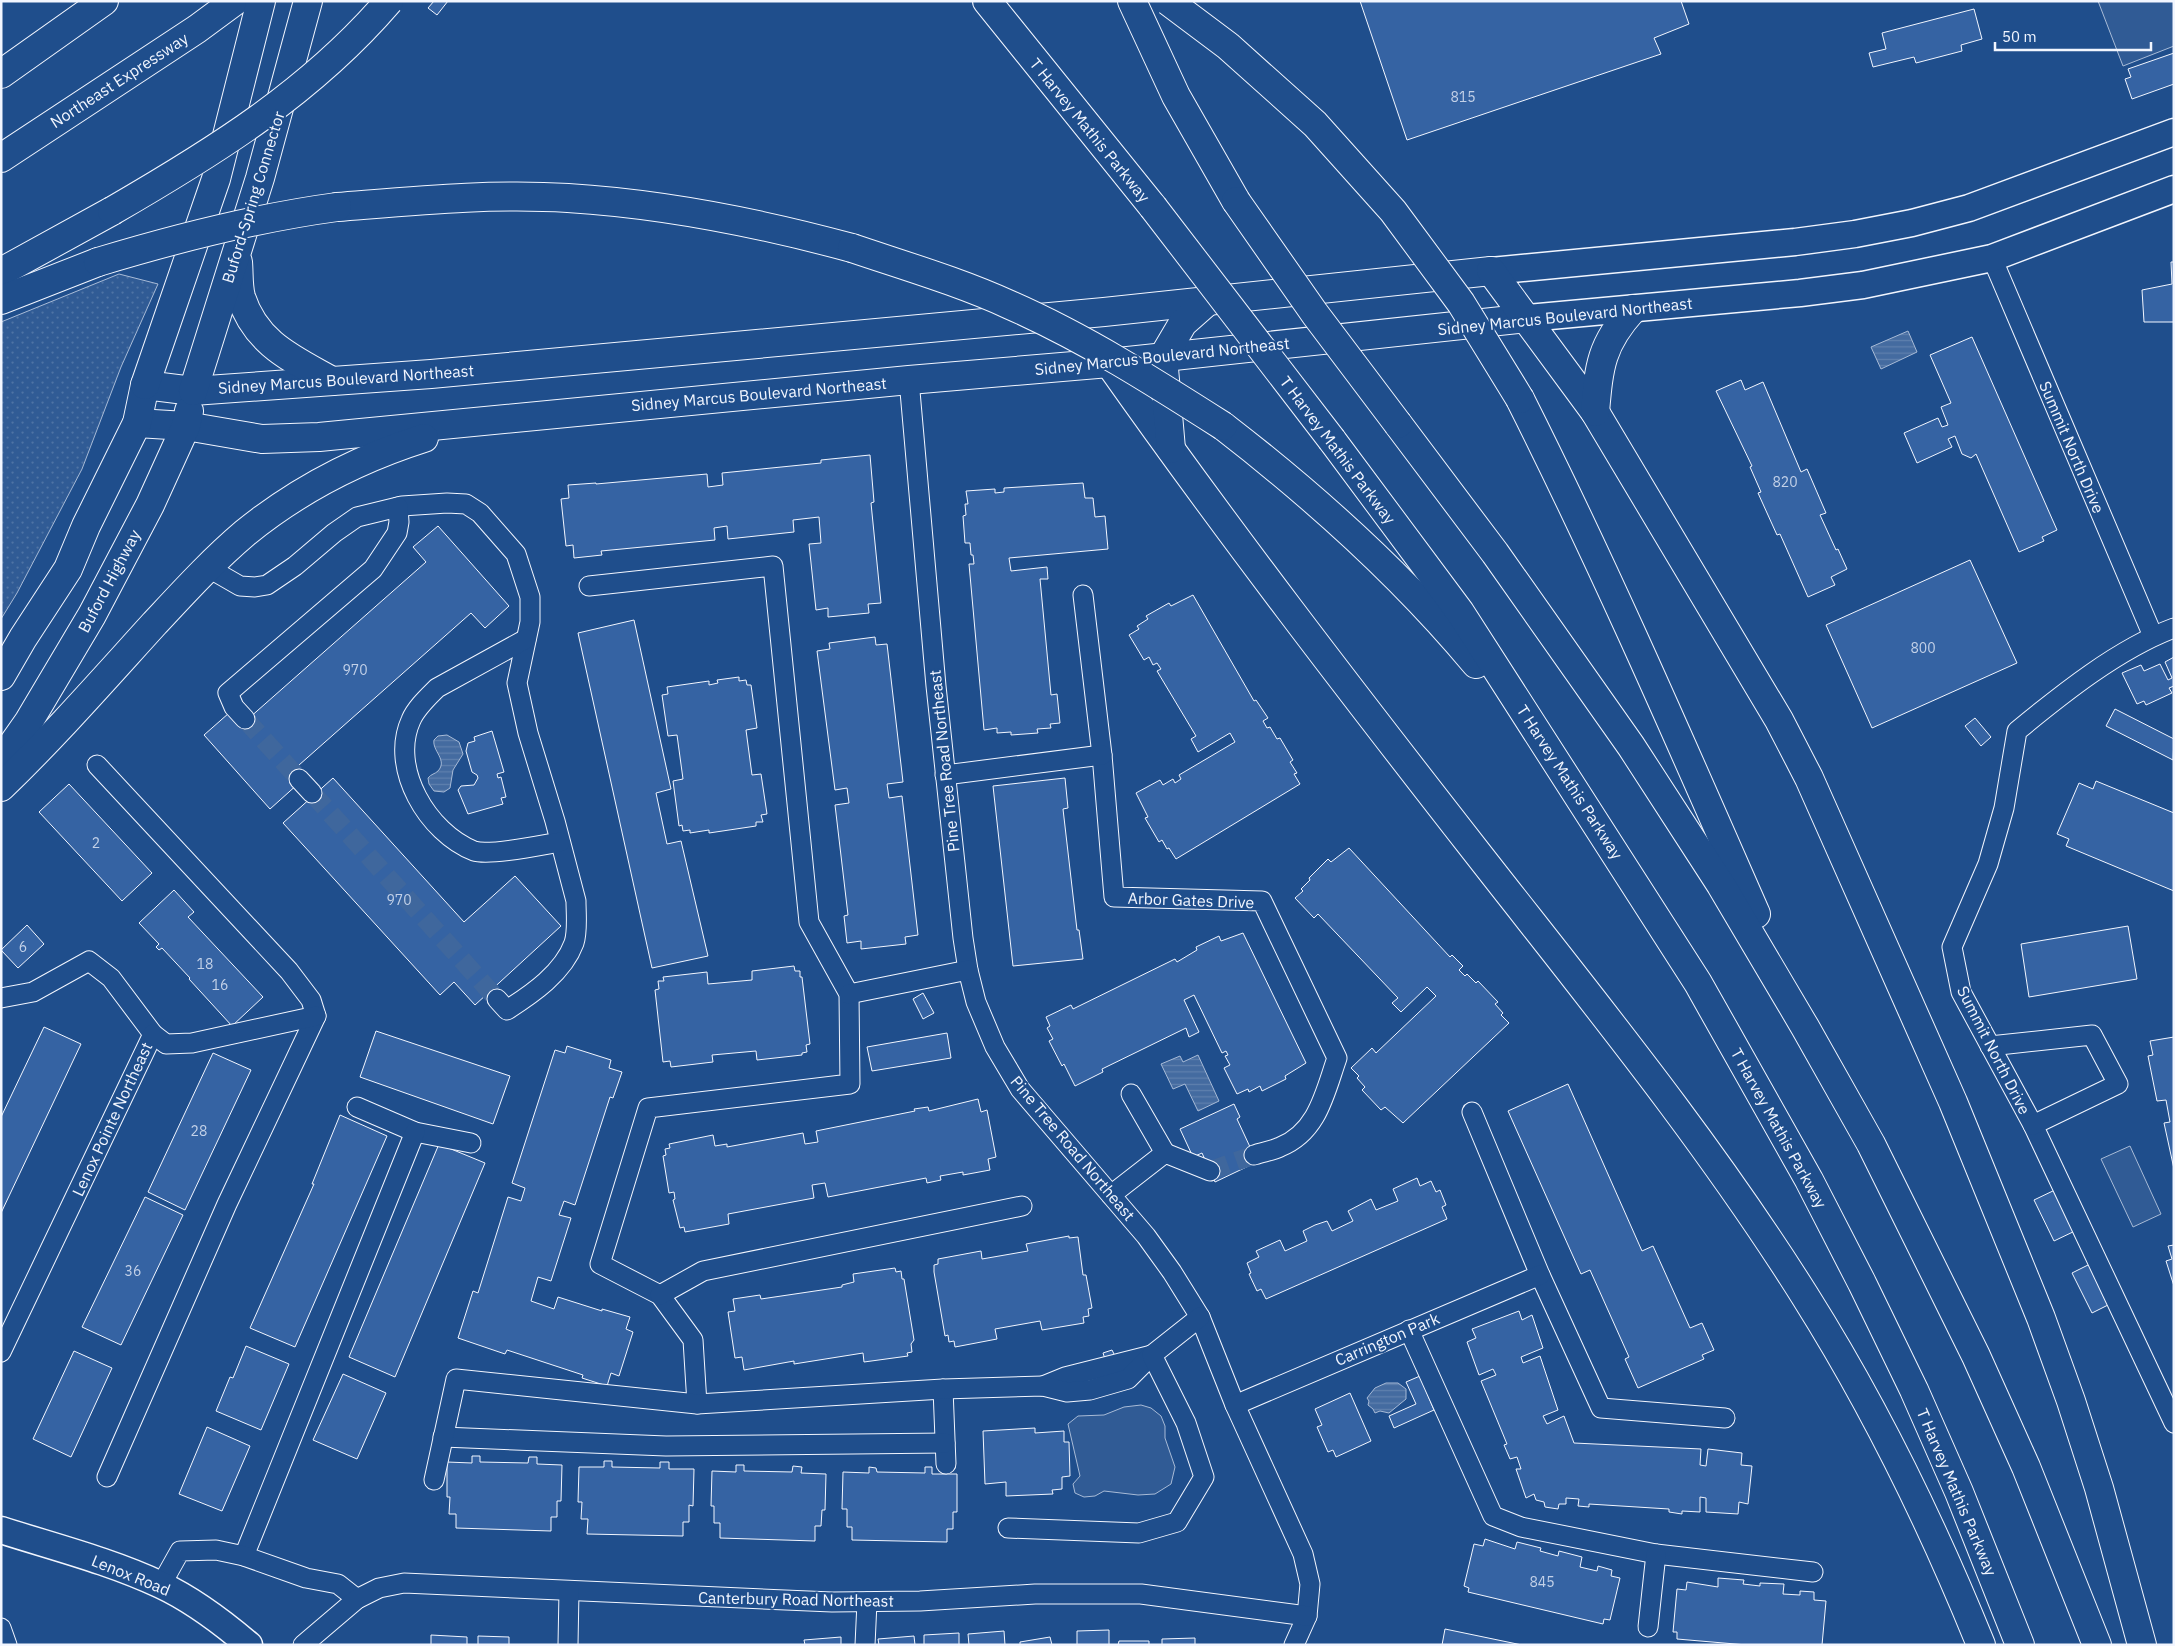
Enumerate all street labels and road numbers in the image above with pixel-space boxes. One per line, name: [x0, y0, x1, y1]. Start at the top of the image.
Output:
street label: Northeast Expressway: [46, 28, 192, 132]
street label: T Harvey Mathis Parkway: [1026, 54, 1154, 206]
street label: Buford-Spring Connector: [217, 108, 289, 285]
street label: Sidney Marcus Boulevard Northeast: [1437, 293, 1693, 339]
street label: Sidney Marcus Boulevard Northeast: [1034, 333, 1290, 379]
street label: Sidney Marcus Boulevard Northeast: [217, 360, 475, 398]
street label: T Harvey Mathis Parkway: [1276, 372, 1400, 528]
street label: Sidney Marcus Boulevard Northeast: [630, 373, 888, 415]
street label: Summit North Drive: [2035, 378, 2109, 516]
street label: Buford Highway: [73, 526, 145, 636]
street label: Pine Tree Road Northeast: [924, 669, 964, 853]
street label: T Harvey Mathis Parkway: [1513, 701, 1627, 863]
street label: Arbor Gates Drive: [1127, 888, 1255, 912]
street label: Summit North Drive: [1953, 982, 2035, 1118]
street label: Lenox Pointe Northeast: [68, 1039, 156, 1199]
street label: T Harvey Mathis Parkway: [1727, 1045, 1831, 1211]
street label: Pine Tree Road Northeast: [1007, 1071, 1139, 1225]
street label: Carrington Park: [1332, 1308, 1443, 1370]
street label: T Harvey Mathis Parkway: [1913, 1405, 2001, 1579]
street label: Lenox Road: [89, 1550, 173, 1600]
street label: Canterbury Road Northeast: [698, 1587, 894, 1611]

